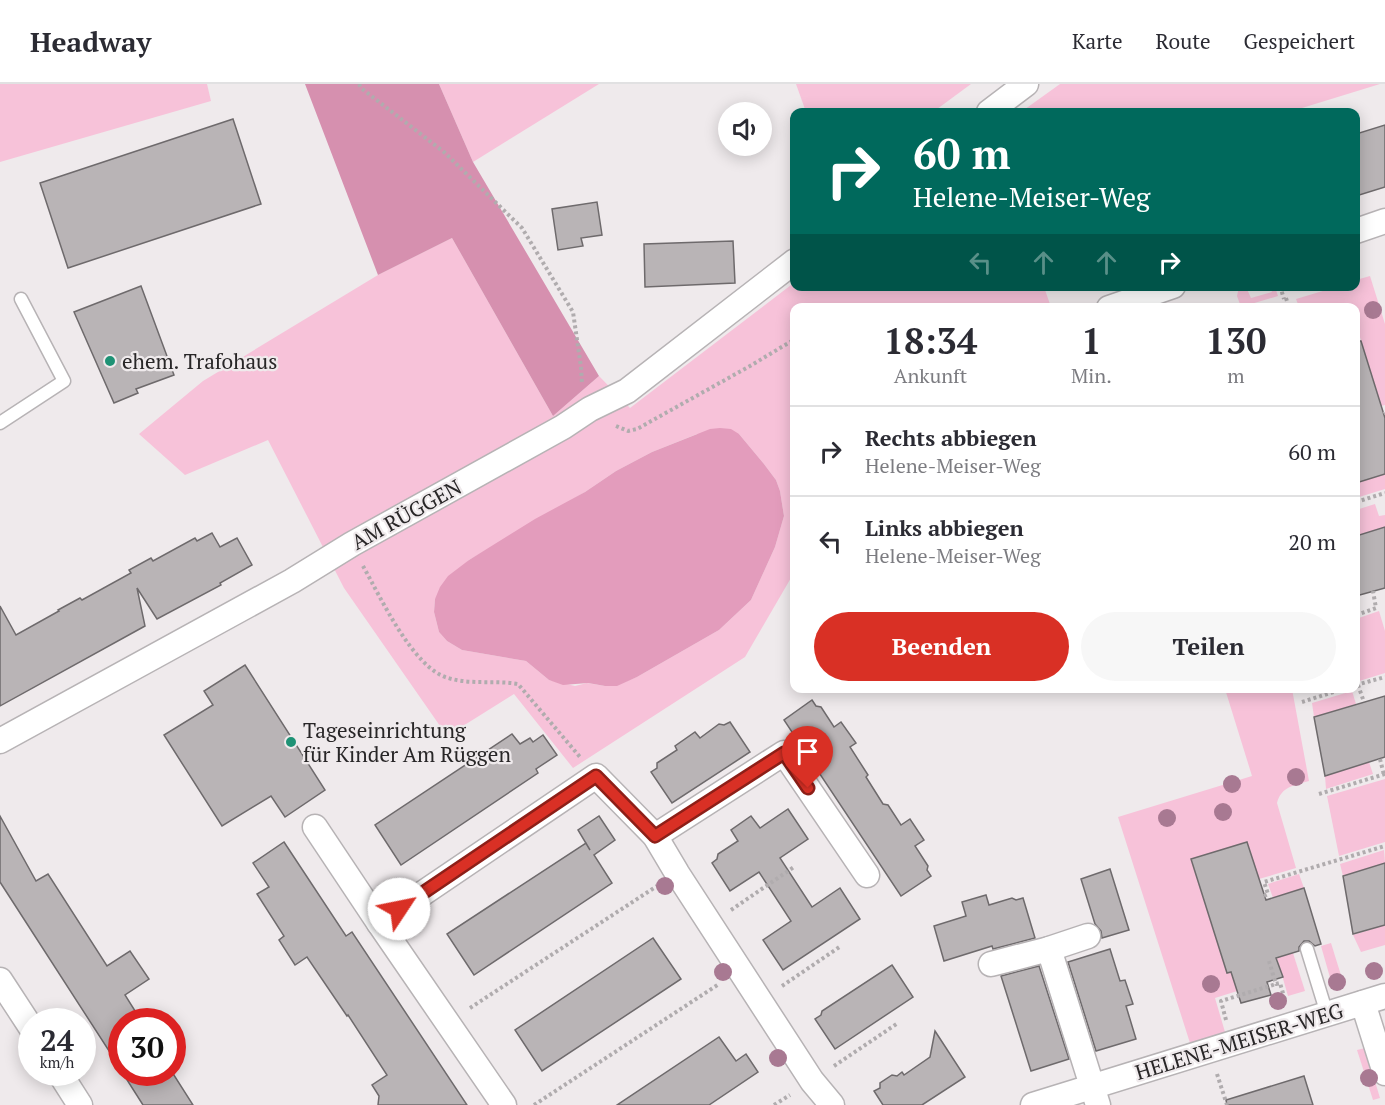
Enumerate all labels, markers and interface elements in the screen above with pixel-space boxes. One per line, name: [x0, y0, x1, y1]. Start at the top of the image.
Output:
text: Headway: [30, 23, 151, 60]
text: Karte: [1072, 27, 1123, 55]
text: Route: [1156, 27, 1211, 55]
text: Gespeichert: [1244, 27, 1355, 55]
map controls: [718, 102, 772, 156]
button: sound: [718, 102, 772, 156]
text: 60 m: [913, 125, 1011, 181]
icon: right: [814, 132, 892, 210]
text: Helene-Meiser-Weg: [913, 179, 1150, 215]
icon: left: [964, 246, 997, 279]
icon: ahead: [1027, 246, 1060, 279]
icon: ahead: [1090, 246, 1123, 279]
icon: right: [1153, 246, 1186, 279]
text: 18:34: [884, 317, 977, 364]
text: 1: [1081, 317, 1101, 364]
text: 130: [1205, 317, 1266, 364]
place label: ehem. Trafohaus: [122, 347, 277, 375]
marker: ehem. Trafohaus: [103, 354, 117, 368]
text: Ankunft: [894, 362, 967, 389]
text: Min.: [1071, 362, 1112, 389]
text: m: [1227, 362, 1244, 389]
text: Rechts abbiegen: [865, 423, 1037, 452]
icon: right: [814, 435, 847, 468]
text: 60 m: [1288, 437, 1336, 466]
text: Helene-Meiser-Weg: [865, 452, 1041, 479]
street label: AM RÜGGEN: [346, 472, 466, 556]
text: Links abbiegen: [865, 513, 1024, 542]
icon: left: [814, 525, 847, 558]
text: 20 m: [1288, 527, 1336, 556]
text: Helene-Meiser-Weg: [865, 542, 1041, 569]
button: Beenden: [814, 612, 1069, 681]
button: Teilen: [1081, 612, 1336, 681]
place label: Tageseinrichtung für Kinder Am Rüggen: [303, 716, 511, 768]
pin: [782, 726, 833, 788]
marker: Tageseinrichtung für Kinder Am Rüggen: [284, 735, 298, 749]
icon: arrive: [791, 735, 824, 768]
position arrow: [367, 877, 431, 941]
street label: HELENE-MEISER-WEG: [1132, 996, 1347, 1086]
speed limit sign: 30: [108, 1008, 186, 1086]
text: 24: [40, 1020, 74, 1060]
text: km/h: [40, 1052, 74, 1072]

